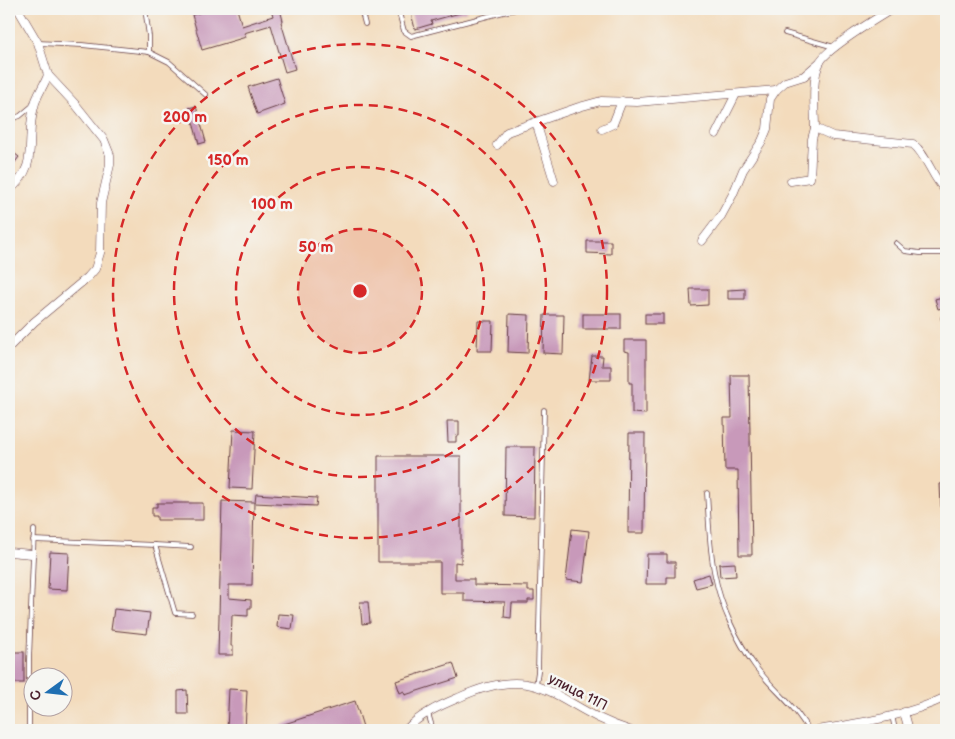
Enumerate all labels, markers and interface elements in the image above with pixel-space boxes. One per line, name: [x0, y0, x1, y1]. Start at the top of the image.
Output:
text: 200 m: [163, 108, 207, 127]
text: 150 m: [207, 151, 249, 170]
text: 100 m: [251, 195, 293, 214]
text: 50 m: [299, 238, 334, 257]
centre of rings: [351, 282, 369, 300]
north arrow: [22, 666, 72, 716]
street label: улица 11П: [546, 670, 610, 714]
text: С: [26, 688, 45, 702]

